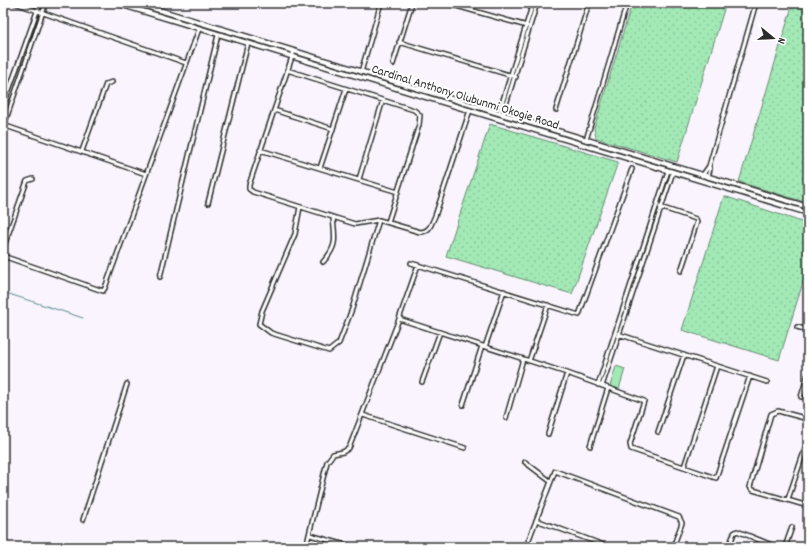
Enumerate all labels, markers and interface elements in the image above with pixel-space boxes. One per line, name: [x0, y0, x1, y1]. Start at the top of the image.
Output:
north arrow: [753, 18, 793, 58]
text: N: [772, 35, 789, 46]
street label: Cardinal Anthony Olubunmi Okogie Road: [369, 60, 561, 136]

